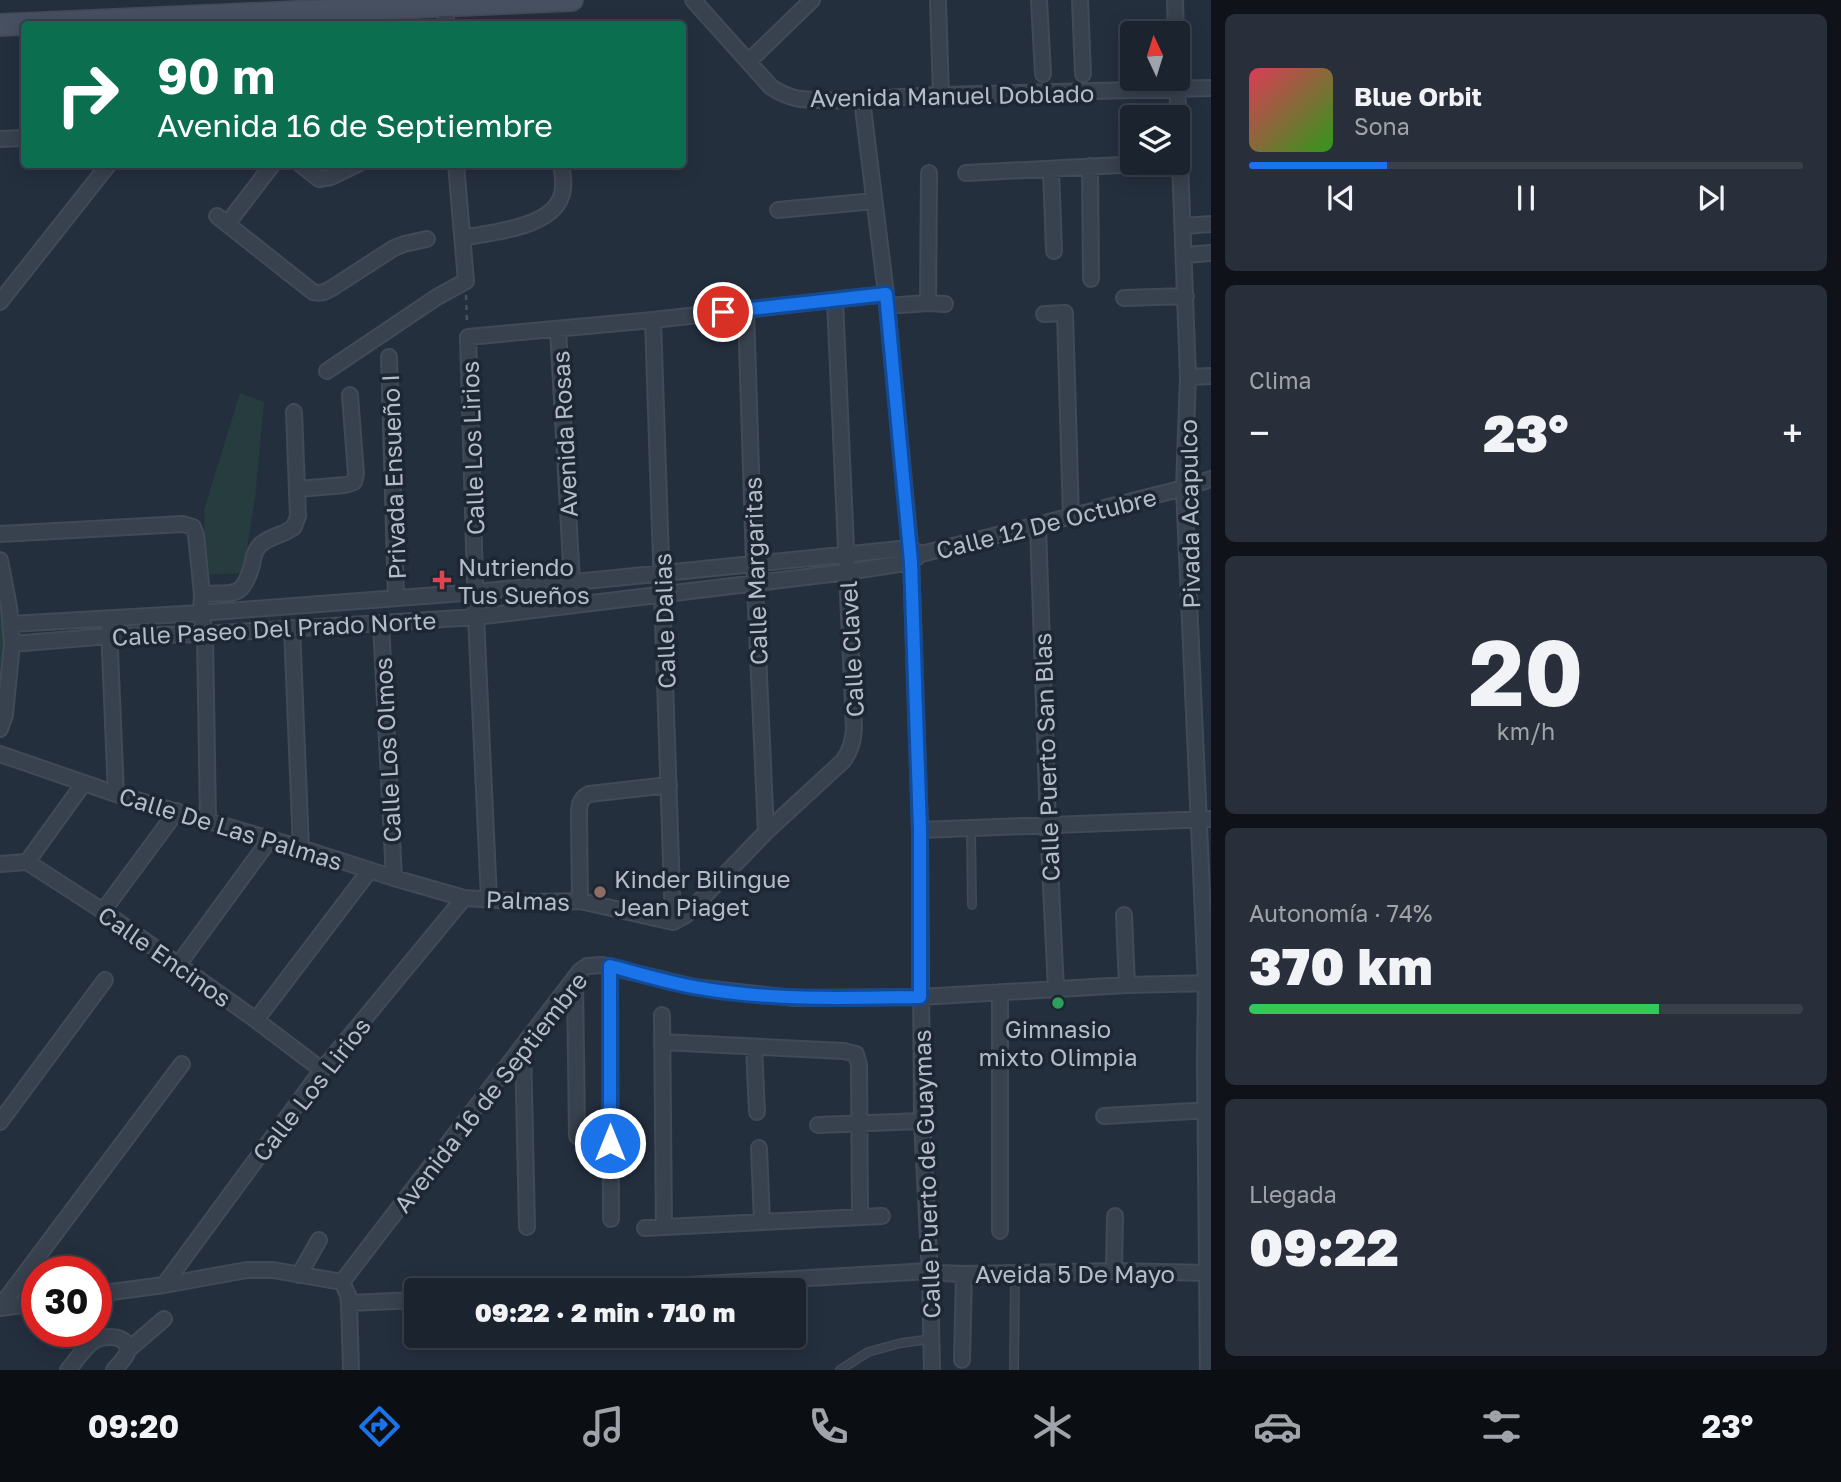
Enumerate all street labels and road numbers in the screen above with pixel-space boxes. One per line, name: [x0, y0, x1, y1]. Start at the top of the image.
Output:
street label: Avenida Manuel Doblado: [810, 78, 1094, 112]
street label: Avenida Rosas: [545, 350, 583, 518]
street label: Calle Los Lirios: [454, 360, 490, 536]
street label: Privada Ensueño I: [375, 374, 411, 580]
street label: Pivada Acapulco: [1173, 419, 1205, 609]
street label: Calle Margaritas: [737, 476, 773, 666]
street label: Calle 12 De Octubre: [933, 482, 1159, 564]
street label: Calle Dalias: [647, 553, 681, 689]
street label: Calle Clavel: [833, 580, 869, 718]
street label: Calle Paseo Del Prado Norte: [111, 605, 437, 651]
street label: Calle Puerto San Blas: [1027, 632, 1065, 882]
street label: Calle Los Olmos: [368, 657, 406, 843]
street label: Calle De Las Palmas: [116, 780, 346, 876]
street label: Palmas: [485, 884, 571, 916]
street label: Calle Encinos: [93, 899, 237, 1013]
street label: Avenida 16 de Septiembre: [387, 966, 593, 1218]
street label: Calle Los Lirios: [246, 1011, 376, 1167]
street label: Calle Puerto de Guaymas: [906, 1029, 946, 1319]
street label: Aveida 5 De Mayo: [975, 1259, 1175, 1288]

